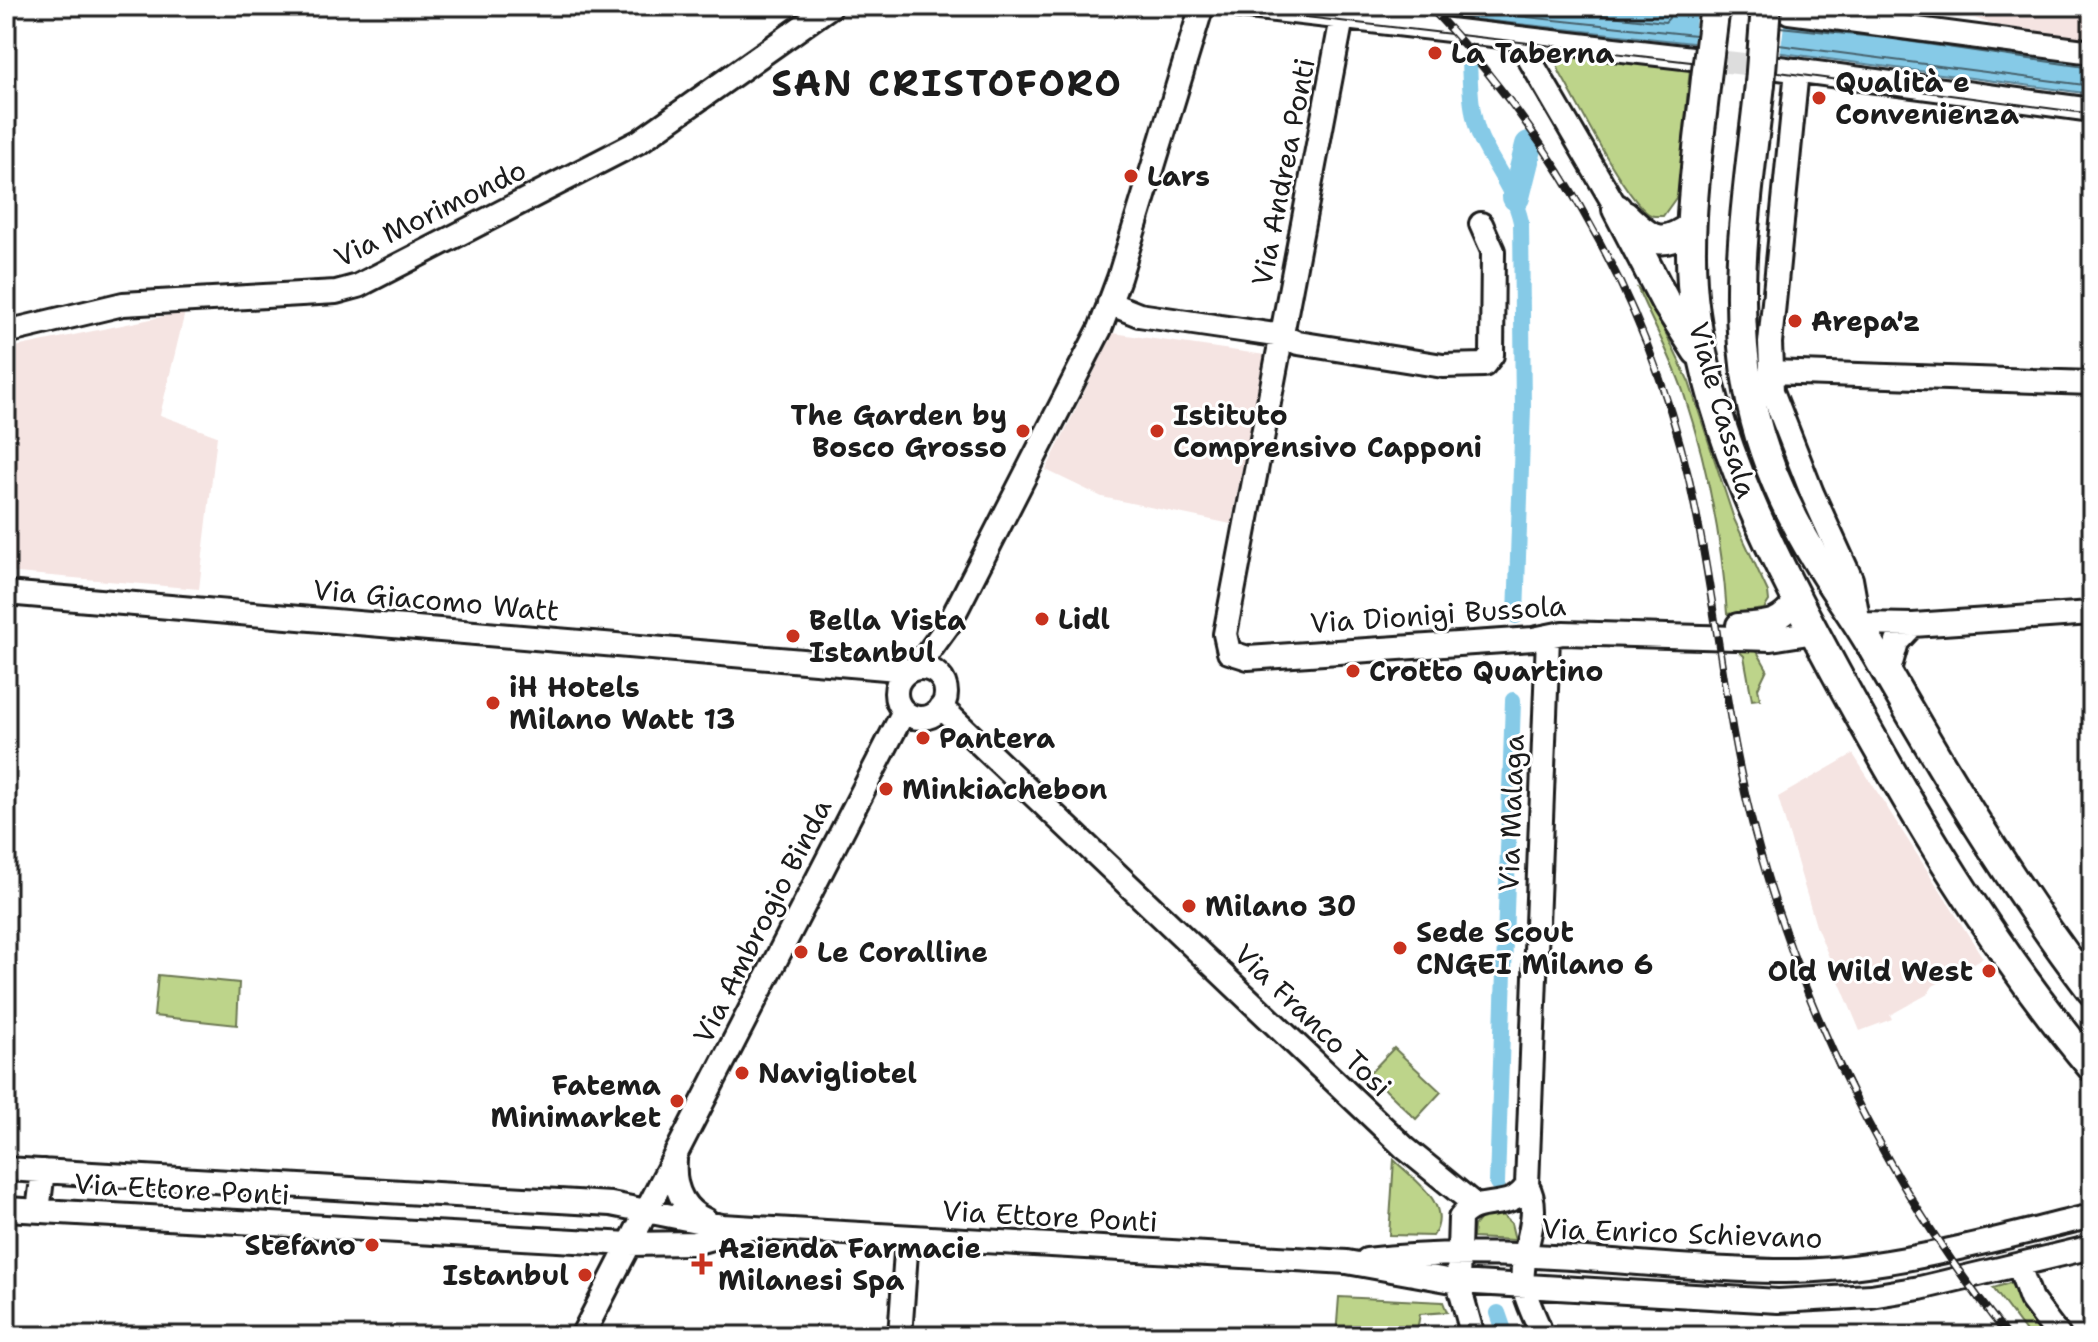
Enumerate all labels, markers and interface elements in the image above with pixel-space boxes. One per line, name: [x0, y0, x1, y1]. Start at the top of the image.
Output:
place label: La Taberna: [1451, 34, 1614, 72]
marker: La Taberna: [1426, 44, 1444, 62]
street label: Via Andrea Ponti: [1242, 55, 1324, 289]
district label: SAN CRISTOFORO: [771, 59, 1123, 108]
place label: Qualità e Convenienza: [1835, 63, 2019, 133]
marker: Qualità e Convenienza: [1810, 89, 1828, 107]
street label: Via Morimondo: [328, 150, 532, 276]
place label: Lars: [1147, 157, 1210, 195]
marker: Lars: [1122, 167, 1140, 185]
place label: Arepa'z: [1811, 302, 1920, 340]
marker: Arepa'z: [1786, 312, 1804, 330]
street label: Viale Cassala: [1680, 318, 1766, 502]
place label: The Garden by Bosco Grosso: [791, 396, 1007, 466]
place label: Istituto Comprensivo Capponi: [1173, 396, 1482, 466]
marker: The Garden by Bosco Grosso: [1014, 422, 1032, 440]
marker: Istituto Comprensivo Capponi: [1148, 422, 1166, 440]
street label: Via Giacomo Watt: [311, 570, 561, 630]
street label: Via Dionigi Bussola: [1309, 586, 1567, 642]
place label: Lidl: [1058, 600, 1110, 638]
place label: Bella Vista Istanbul: [809, 601, 966, 671]
marker: Lidl: [1033, 610, 1051, 628]
marker: Bella Vista Istanbul: [784, 627, 802, 645]
place label: Crotto Quartino: [1369, 652, 1603, 690]
marker: Crotto Quartino: [1344, 662, 1362, 680]
place label: iH Hotels Milano Watt 13: [509, 668, 735, 738]
marker: iH Hotels Milano Watt 13: [484, 694, 502, 712]
place label: Pantera: [939, 719, 1055, 757]
marker: Pantera: [914, 729, 932, 747]
street label: Via Malaga: [1489, 734, 1533, 892]
place label: Minkiachebon: [902, 770, 1108, 808]
marker: Minkiachebon: [877, 780, 895, 798]
street label: Via Ambrogio Binda: [684, 792, 840, 1050]
place label: Milano 30: [1205, 887, 1356, 925]
marker: Milano 30: [1180, 897, 1198, 915]
place label: Sede Scout CNGEI Milano 6: [1416, 913, 1653, 983]
place label: Le Coralline: [817, 933, 988, 971]
street label: Via Franco Tosi: [1226, 935, 1400, 1105]
marker: Sede Scout CNGEI Milano 6: [1391, 939, 1409, 957]
marker: Le Coralline: [792, 943, 810, 961]
place label: Old Wild West: [1768, 952, 1973, 990]
marker: Old Wild West: [1980, 962, 1998, 980]
place label: Navigliotel: [758, 1054, 917, 1092]
marker: Navigliotel: [733, 1064, 751, 1082]
place label: Fatema Minimarket: [490, 1066, 661, 1136]
marker: Fatema Minimarket: [668, 1092, 686, 1110]
street label: Via Ettore Ponti: [73, 1164, 291, 1214]
street label: Via Ettore Ponti: [941, 1191, 1159, 1241]
street label: Via Enrico Schievano: [1541, 1209, 1823, 1257]
place label: Stefano: [244, 1226, 356, 1264]
place label: Azienda Farmacie Milanesi Spa: [718, 1229, 981, 1299]
marker: Stefano: [363, 1236, 381, 1254]
marker: Azienda Farmacie Milanesi Spa: [693, 1255, 711, 1273]
place label: Istanbul: [443, 1256, 569, 1294]
marker: Istanbul: [576, 1266, 594, 1284]

